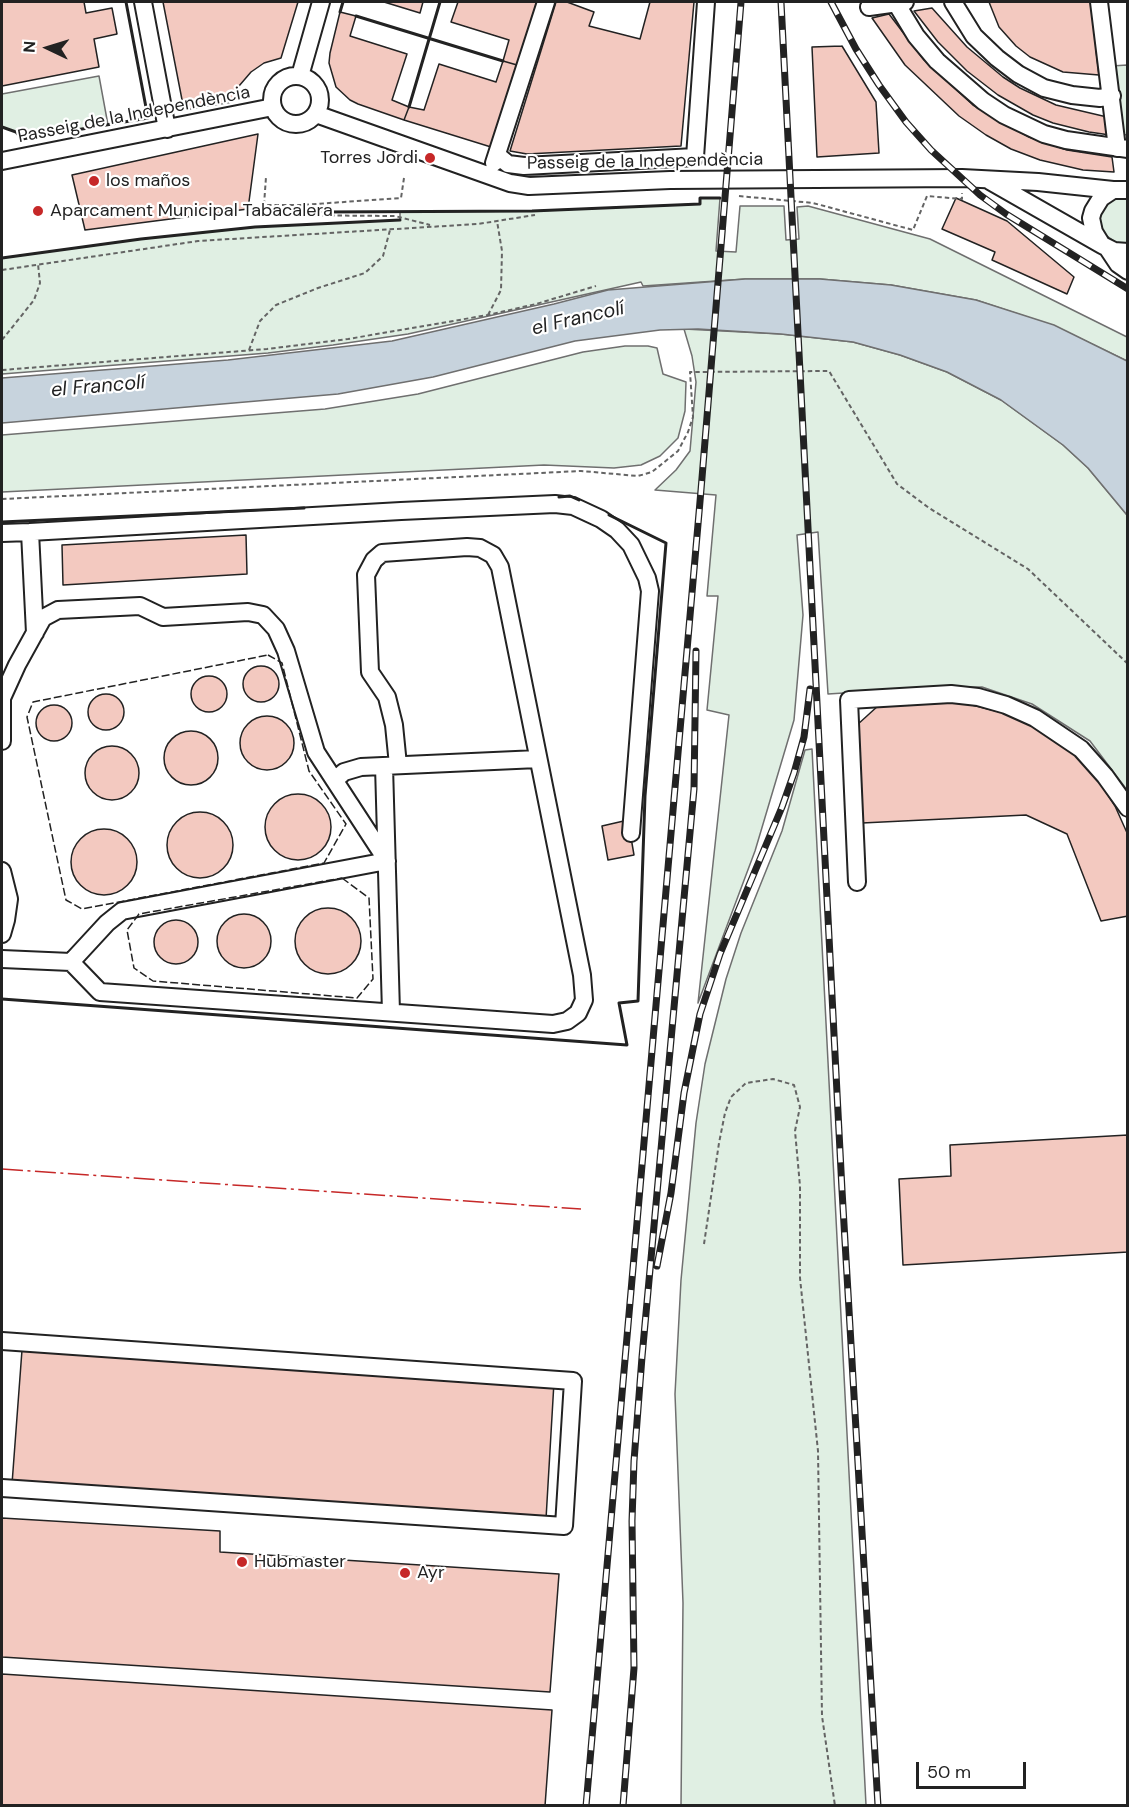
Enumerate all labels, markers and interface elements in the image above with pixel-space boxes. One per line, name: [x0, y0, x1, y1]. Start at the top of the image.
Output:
north arrow: [18, 18, 78, 78]
text: N: [19, 40, 40, 53]
street label: Passeig de la Independència: [16, 82, 252, 148]
place label: Torres Jordi: [320, 147, 418, 169]
street label: Passeig de la Independència: [527, 149, 763, 175]
marker: Torres Jordi: [423, 151, 437, 165]
place label: los maños: [106, 170, 190, 192]
marker: los maños: [87, 174, 101, 188]
place label: Aparcament Municipal Tabacalera: [50, 200, 333, 222]
marker: Aparcament Municipal Tabacalera: [31, 204, 45, 218]
water label: el Francolí: [529, 297, 627, 341]
water label: el Francolí: [50, 371, 146, 403]
place label: Hubmaster: [254, 1551, 346, 1573]
marker: Hubmaster: [235, 1555, 249, 1569]
place label: Ayr: [417, 1562, 445, 1584]
marker: Ayr: [398, 1566, 412, 1580]
scale bar: [919, 1750, 1028, 1788]
text: 50 m: [927, 1760, 971, 1784]

